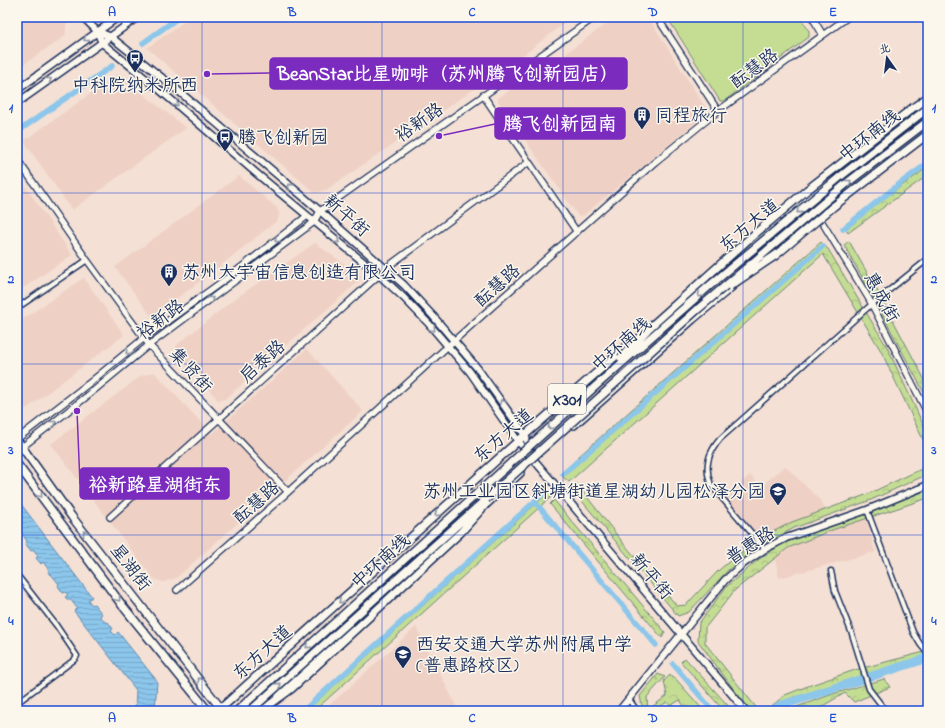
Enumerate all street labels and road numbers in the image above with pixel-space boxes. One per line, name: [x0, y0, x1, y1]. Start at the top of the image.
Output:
street label: 酝慧路: [726, 43, 785, 96]
street label: 裕新路: [391, 98, 450, 150]
street label: 中环南线: [834, 104, 907, 169]
street label: 新平街: [317, 189, 375, 244]
street label: 东方大道: [714, 193, 786, 260]
street label: 酝慧路: [470, 259, 527, 314]
street label: 惠成街: [856, 268, 905, 328]
street label: 裕新路: [132, 294, 191, 347]
street label: 中环南线: [587, 312, 658, 379]
street label: 启泰路: [235, 335, 292, 390]
street label: 集贤街: [162, 343, 217, 400]
road number: X301: [548, 384, 586, 414]
street label: 东方大道: [469, 403, 540, 470]
street label: 酝慧路: [228, 476, 286, 531]
street label: 普惠路: [721, 521, 781, 572]
street label: 中环南线: [346, 529, 417, 596]
street label: 星湖街: [103, 539, 156, 598]
street label: 新平街: [623, 548, 678, 606]
street label: 东方大道: [228, 620, 299, 687]

